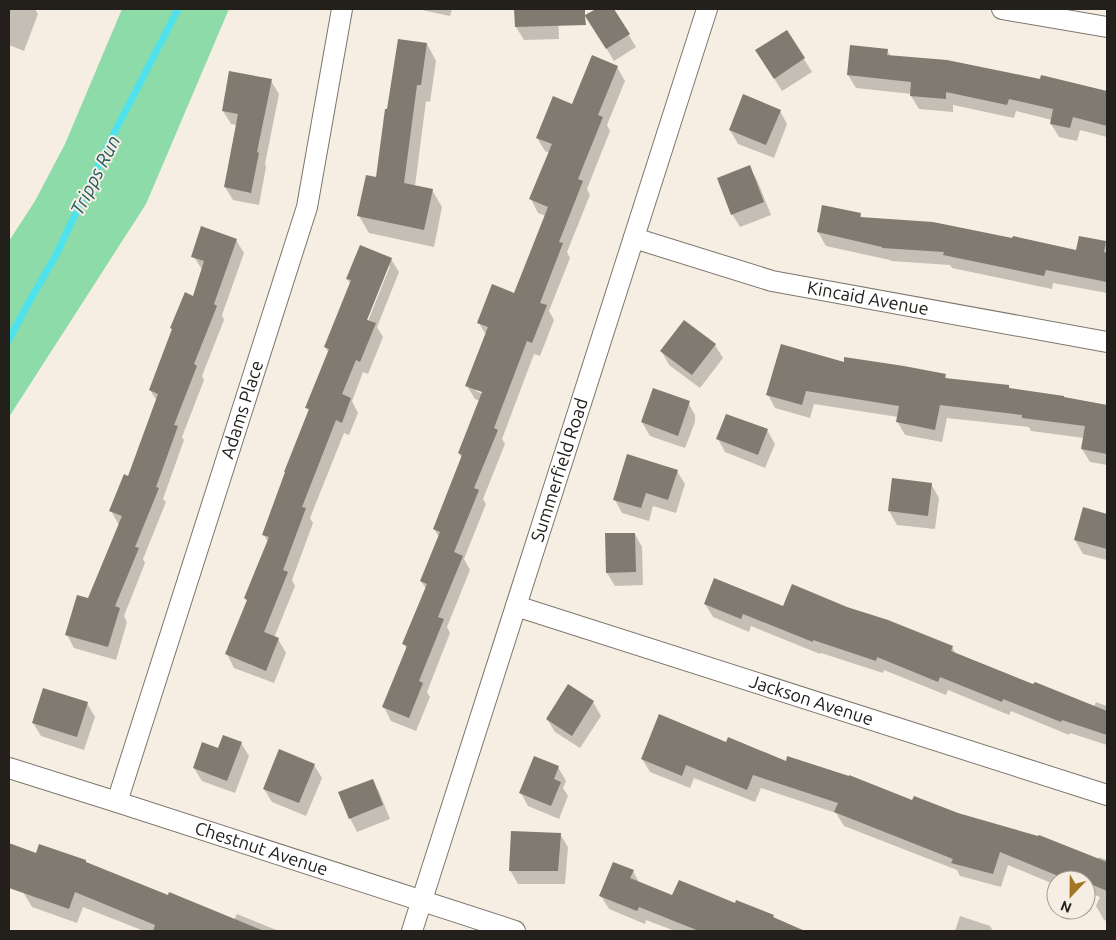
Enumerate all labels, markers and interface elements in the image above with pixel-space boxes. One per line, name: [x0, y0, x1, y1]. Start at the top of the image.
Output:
water label: Tripps Run: [66, 131, 124, 219]
street label: Kincaid Avenue: [806, 277, 930, 318]
street label: Adams Place: [216, 358, 266, 461]
street label: Summerfield Road: [526, 395, 591, 544]
street label: Jackson Avenue: [747, 670, 876, 729]
street label: Chestnut Avenue: [193, 817, 331, 879]
north arrow: [1046, 870, 1096, 920]
text: N: [1058, 898, 1074, 916]

